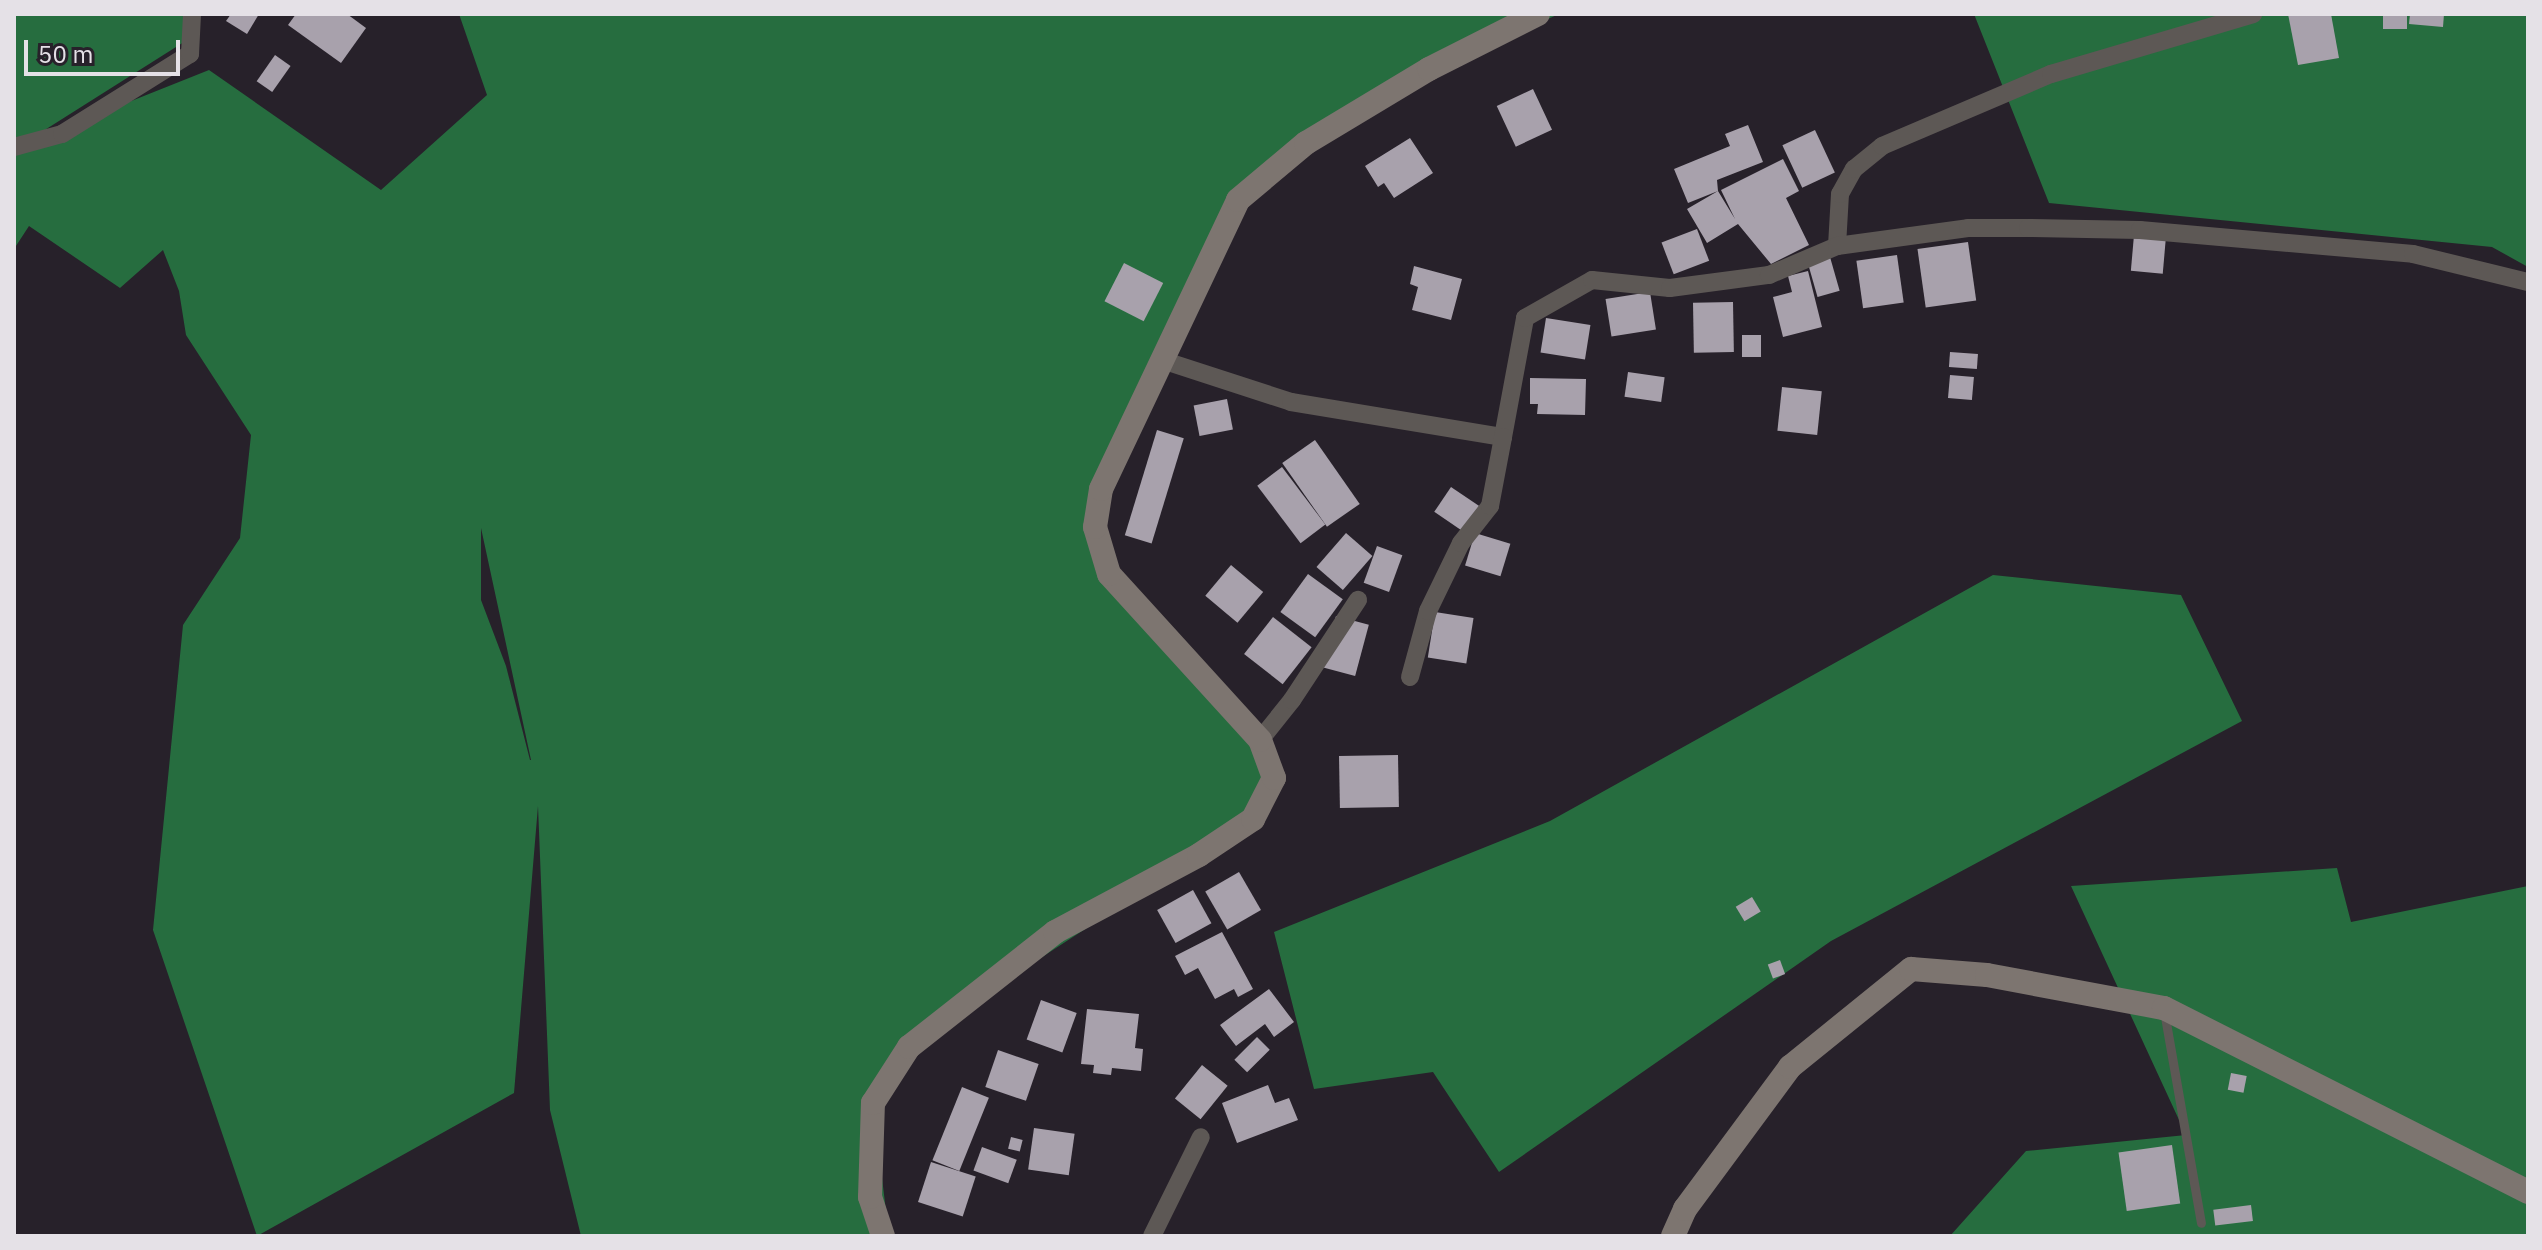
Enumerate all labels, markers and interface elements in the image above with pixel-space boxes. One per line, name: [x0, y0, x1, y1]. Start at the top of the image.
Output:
scale bar: [28, 24, 184, 74]
text: 50 m: [38, 38, 93, 70]

